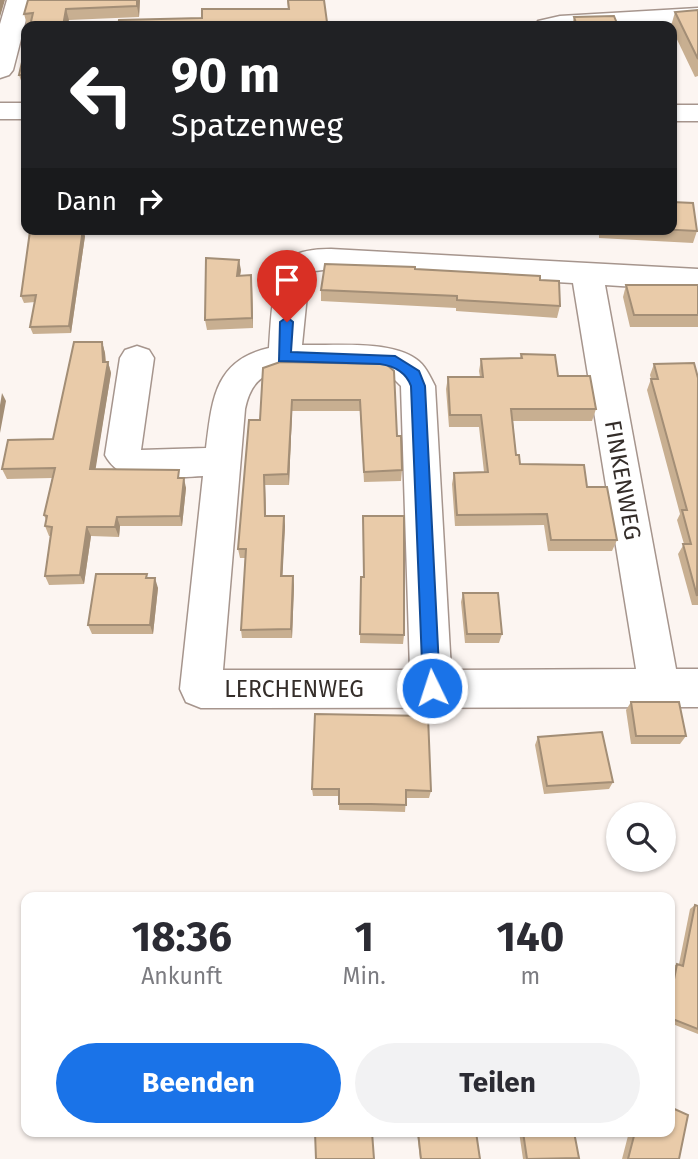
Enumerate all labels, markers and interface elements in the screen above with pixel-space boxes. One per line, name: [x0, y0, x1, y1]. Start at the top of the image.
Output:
text: 90 m: [171, 46, 280, 105]
icon: left: [56, 49, 147, 140]
text: Spatzenweg: [171, 106, 343, 144]
icon: right: [131, 182, 169, 220]
text: Dann: [56, 186, 117, 217]
pin: [257, 250, 317, 322]
icon: arrive: [268, 261, 306, 299]
street label: FINKENWEG: [599, 418, 647, 542]
position arrow: [395, 651, 469, 725]
street label: LERCHENWEG: [224, 675, 364, 703]
map controls: [606, 802, 676, 872]
button: search: [606, 802, 676, 872]
text: 18:36: [132, 912, 232, 962]
text: 1: [354, 912, 374, 962]
text: 140: [497, 912, 564, 962]
text: Ankunft: [141, 962, 222, 990]
text: Min.: [342, 962, 386, 990]
text: m: [521, 962, 540, 990]
button: Beenden: [56, 1043, 341, 1123]
button: Teilen: [355, 1043, 640, 1123]

